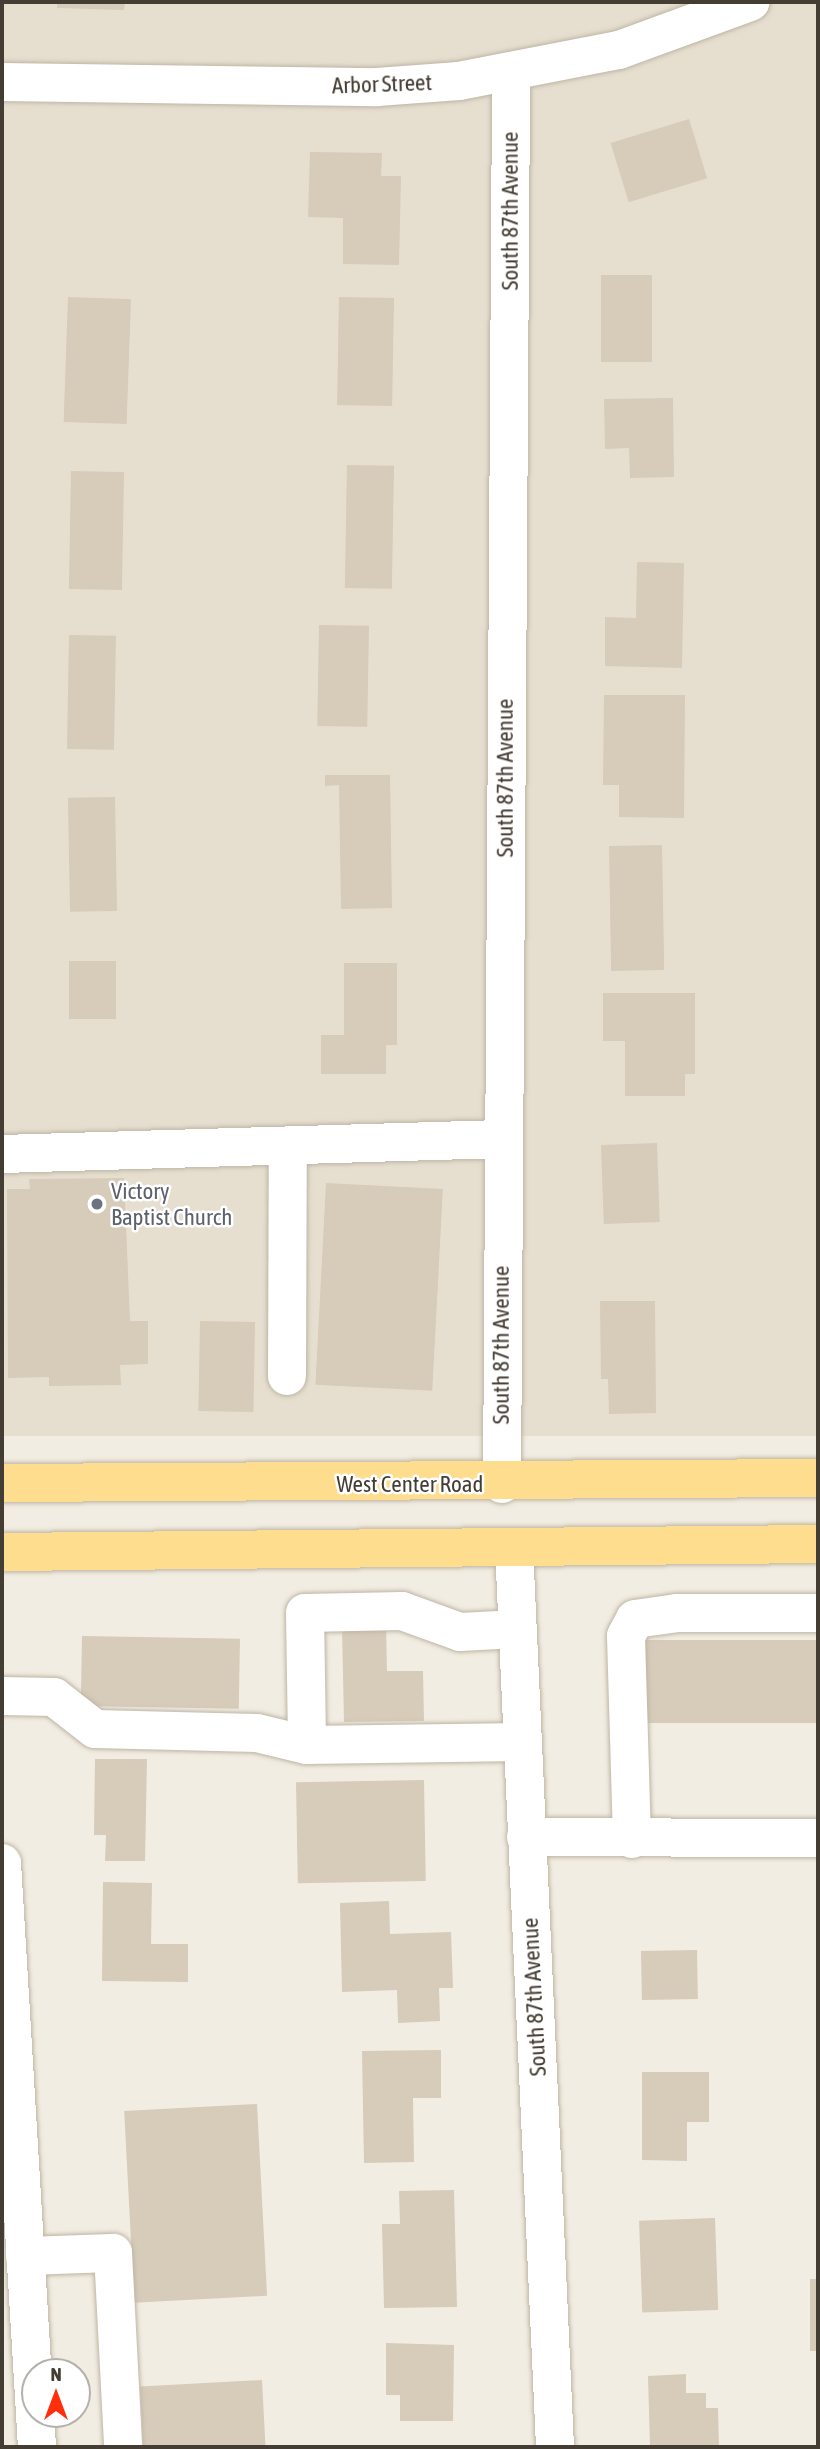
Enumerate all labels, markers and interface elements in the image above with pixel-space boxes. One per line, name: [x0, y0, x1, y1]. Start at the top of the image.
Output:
street label: Arbor Street: [331, 68, 433, 100]
street label: South 87th Avenue: [496, 132, 524, 290]
street label: South 87th Avenue: [491, 699, 519, 857]
place label: Victory Baptist Church: [111, 1177, 232, 1231]
marker: Victory Baptist Church: [89, 1196, 105, 1212]
street label: South 87th Avenue: [487, 1266, 515, 1424]
street label: West Center Road: [337, 1470, 483, 1498]
street label: South 87th Avenue: [516, 1917, 552, 2077]
north arrow: [21, 2358, 91, 2428]
text: N: [50, 2363, 62, 2385]

